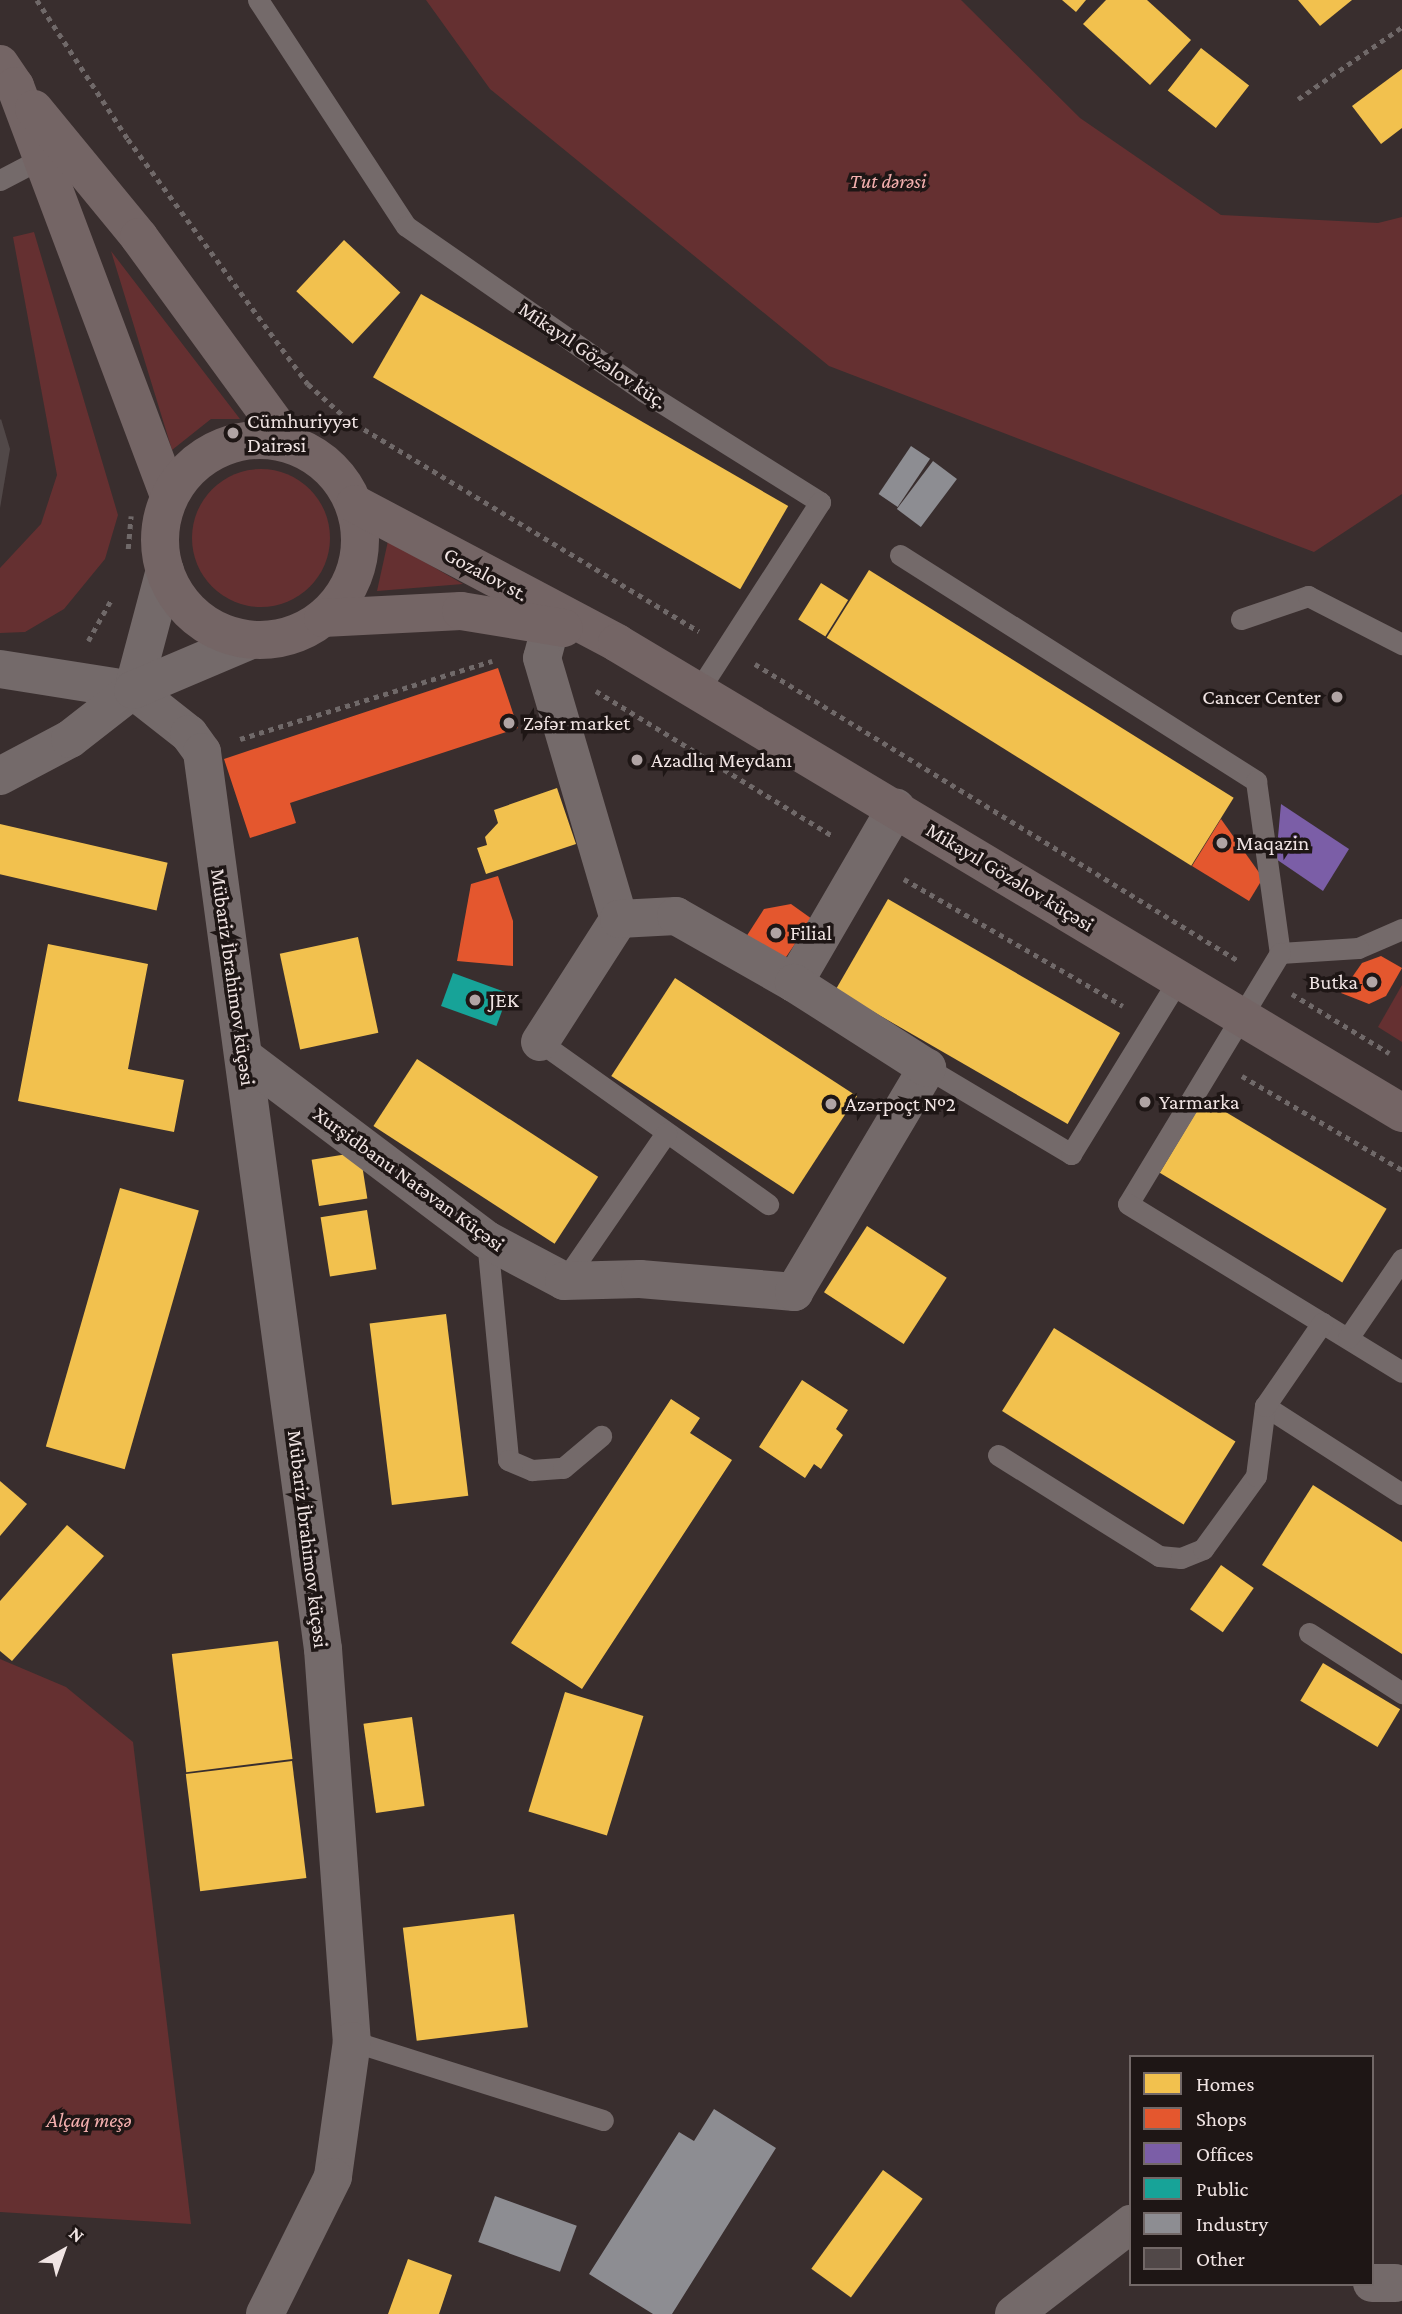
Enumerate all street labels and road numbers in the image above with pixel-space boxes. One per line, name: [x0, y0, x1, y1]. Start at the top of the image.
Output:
street label: Mikayıl Gözəlov küç.: [514, 296, 672, 414]
street label: Gozalov st.: [440, 541, 532, 607]
street label: Mikayıl Gözəlov küçəsi: [922, 817, 1098, 937]
street label: Mübariz İbrahimov küçəsi: [205, 867, 261, 1087]
street label: Xurşidbanu Natəvan Küçəsi: [308, 1101, 510, 1257]
street label: Mübariz İbrahimov küçəsi: [282, 1429, 334, 1649]

